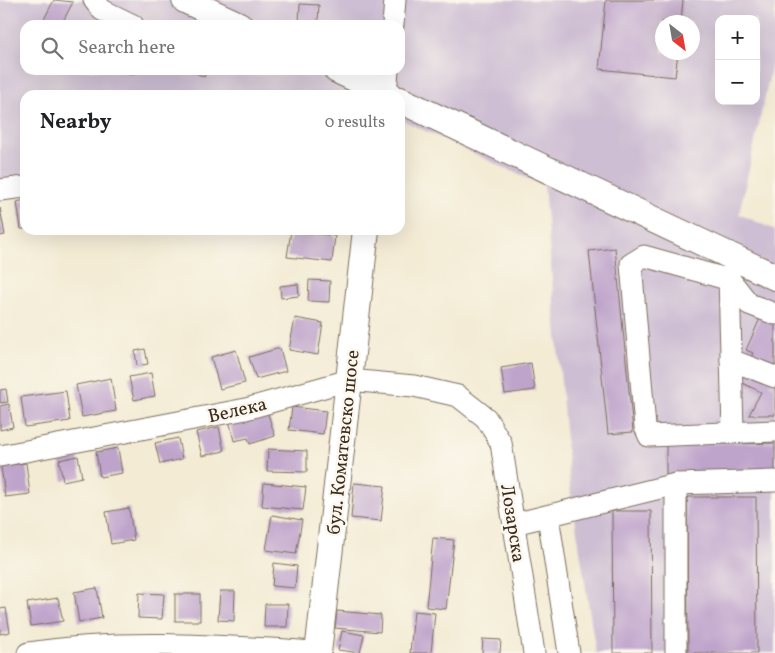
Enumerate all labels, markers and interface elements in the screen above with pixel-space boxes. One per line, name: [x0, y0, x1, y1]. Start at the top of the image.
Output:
north arrow: [655, 15, 700, 60]
map controls: [715, 15, 760, 105]
button: +: [715, 15, 760, 60]
search box: [20, 20, 405, 75]
icon: search: [38, 34, 66, 62]
text: Search here: [78, 35, 175, 61]
button: −: [715, 60, 760, 105]
text: Nearby: [40, 108, 111, 137]
text: 0 results: [325, 112, 385, 134]
street label: бул. Коматевско шосе: [321, 349, 367, 536]
street label: Велека: [205, 392, 270, 430]
street label: Лозарска: [493, 482, 531, 564]

